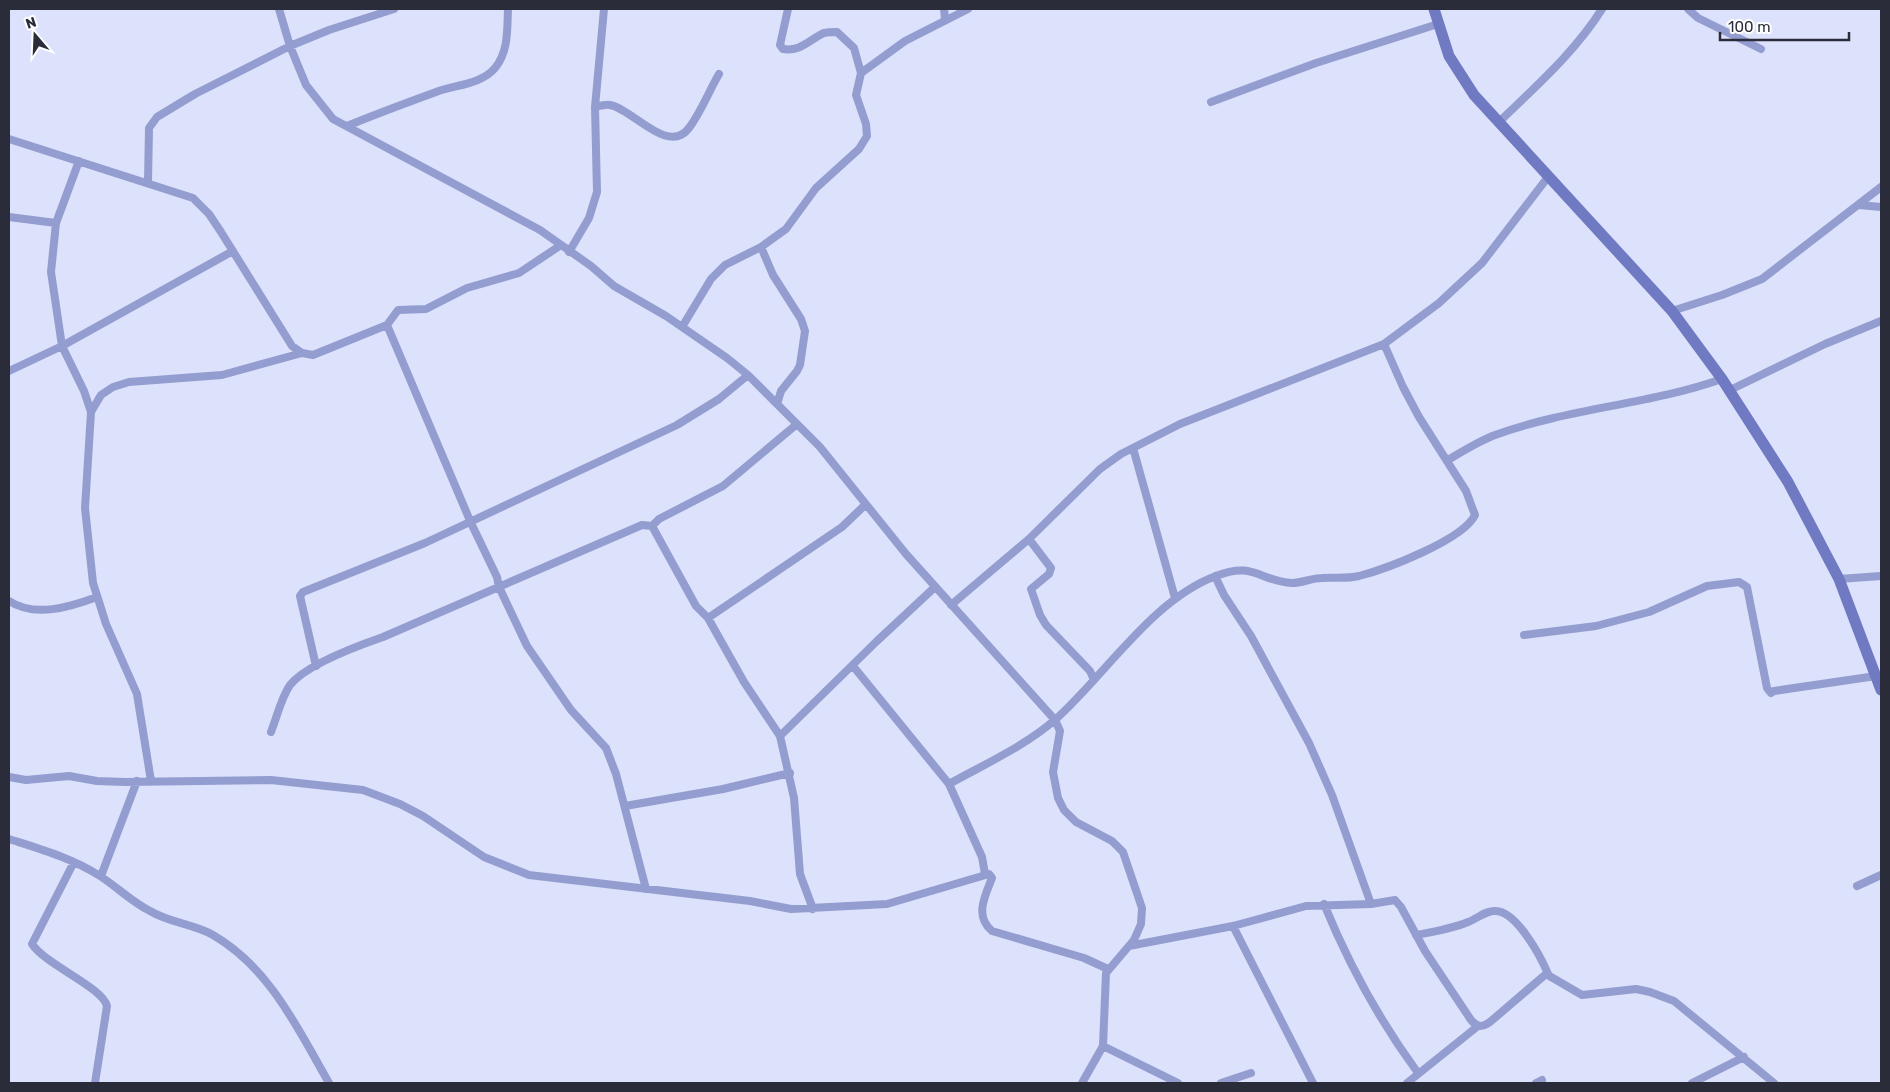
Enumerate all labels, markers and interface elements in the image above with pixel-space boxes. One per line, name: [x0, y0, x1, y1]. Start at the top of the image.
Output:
north arrow: [10, 10, 60, 60]
scale bar: [1720, 10, 1849, 42]
text: N: [23, 14, 38, 33]
text: 100 m: [1728, 18, 1770, 36]

